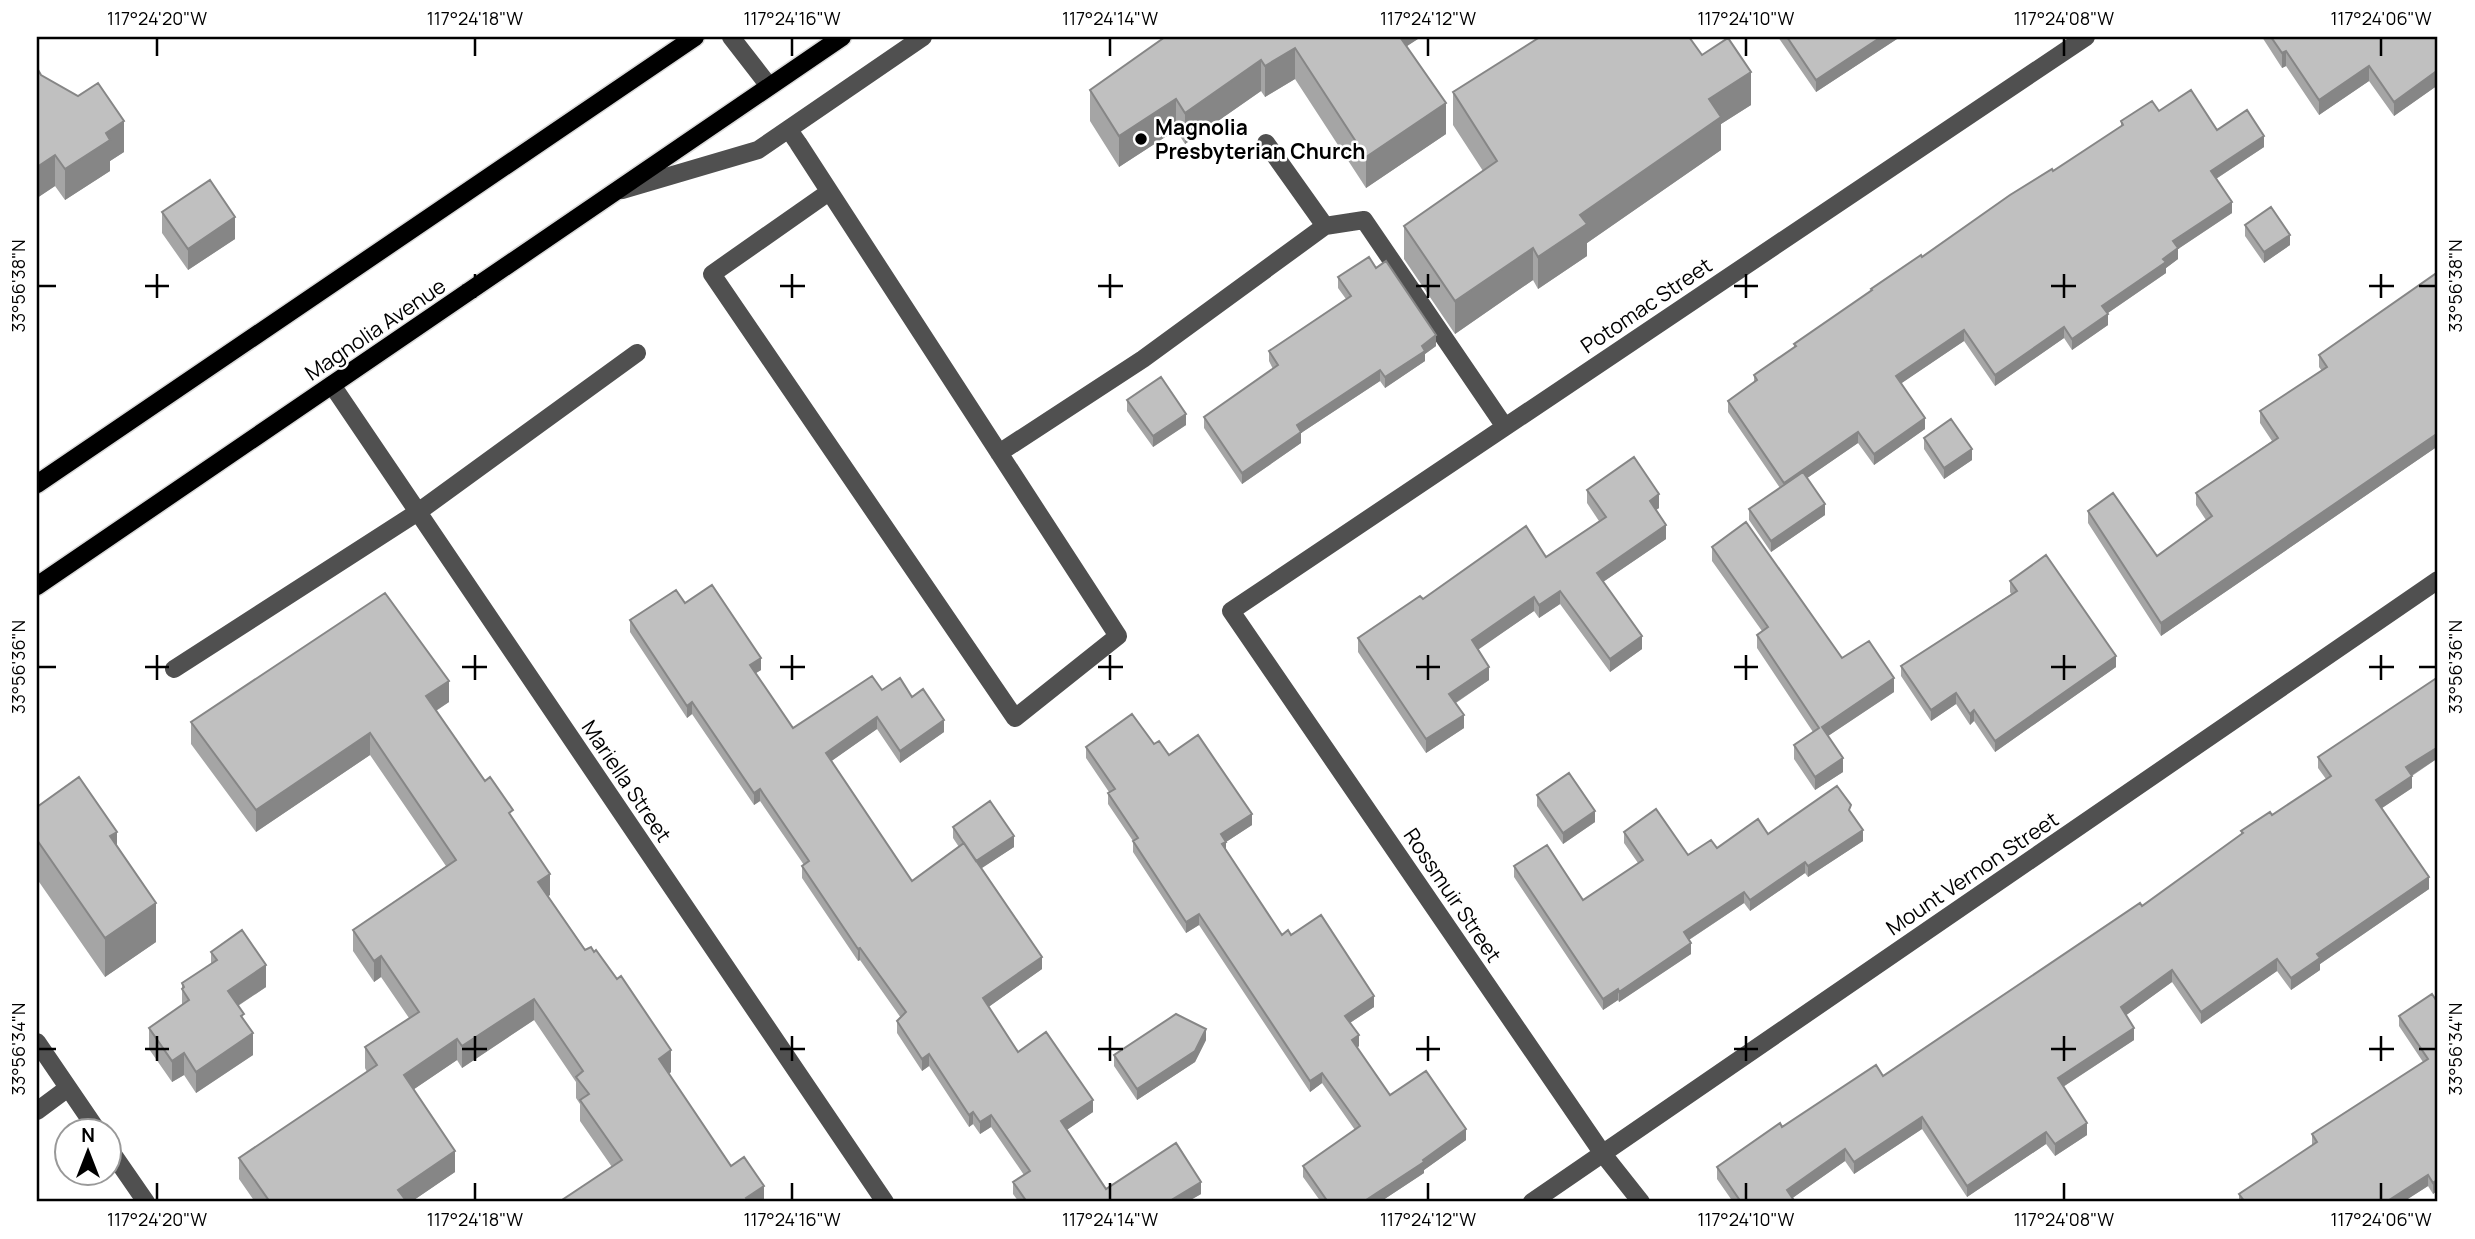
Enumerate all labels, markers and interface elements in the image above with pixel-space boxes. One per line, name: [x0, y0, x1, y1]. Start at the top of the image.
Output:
text: 117°24'20"W: [107, 6, 207, 30]
text: 117°24'18"W: [427, 6, 523, 30]
text: 117°24'16"W: [743, 6, 841, 30]
text: 117°24'14"W: [1062, 6, 1158, 30]
text: 117°24'12"W: [1380, 6, 1476, 30]
text: 117°24'10"W: [1698, 6, 1795, 30]
text: 117°24'08"W: [2014, 6, 2114, 30]
text: 117°24'06"W: [2330, 6, 2432, 30]
place label: Magnolia Presbyterian Church: [1155, 113, 1365, 165]
marker: Magnolia Presbyterian Church: [1133, 131, 1149, 147]
text: 33°56'38"N: [6, 239, 30, 333]
text: 33°56'38"N: [2443, 239, 2467, 333]
street label: Potomac Street: [1575, 251, 1717, 359]
street label: Magnolia Avenue: [299, 272, 451, 386]
text: 33°56'36"N: [6, 620, 30, 714]
text: 33°56'36"N: [2443, 620, 2467, 714]
street label: Mariella Street: [576, 715, 678, 847]
street label: Mount Vernon Street: [1880, 805, 2064, 941]
street label: Rossmuir Street: [1398, 822, 1508, 968]
text: 33°56'34"N: [6, 1003, 30, 1095]
text: 33°56'34"N: [2443, 1003, 2467, 1095]
north arrow: [52, 1116, 122, 1186]
text: N: [81, 1122, 95, 1148]
text: 117°24'20"W: [107, 1207, 207, 1231]
text: 117°24'18"W: [427, 1207, 523, 1231]
text: 117°24'16"W: [743, 1207, 841, 1231]
text: 117°24'14"W: [1062, 1207, 1158, 1231]
text: 117°24'12"W: [1380, 1207, 1476, 1231]
text: 117°24'10"W: [1698, 1207, 1795, 1231]
text: 117°24'08"W: [2014, 1207, 2114, 1231]
text: 117°24'06"W: [2330, 1207, 2432, 1231]

